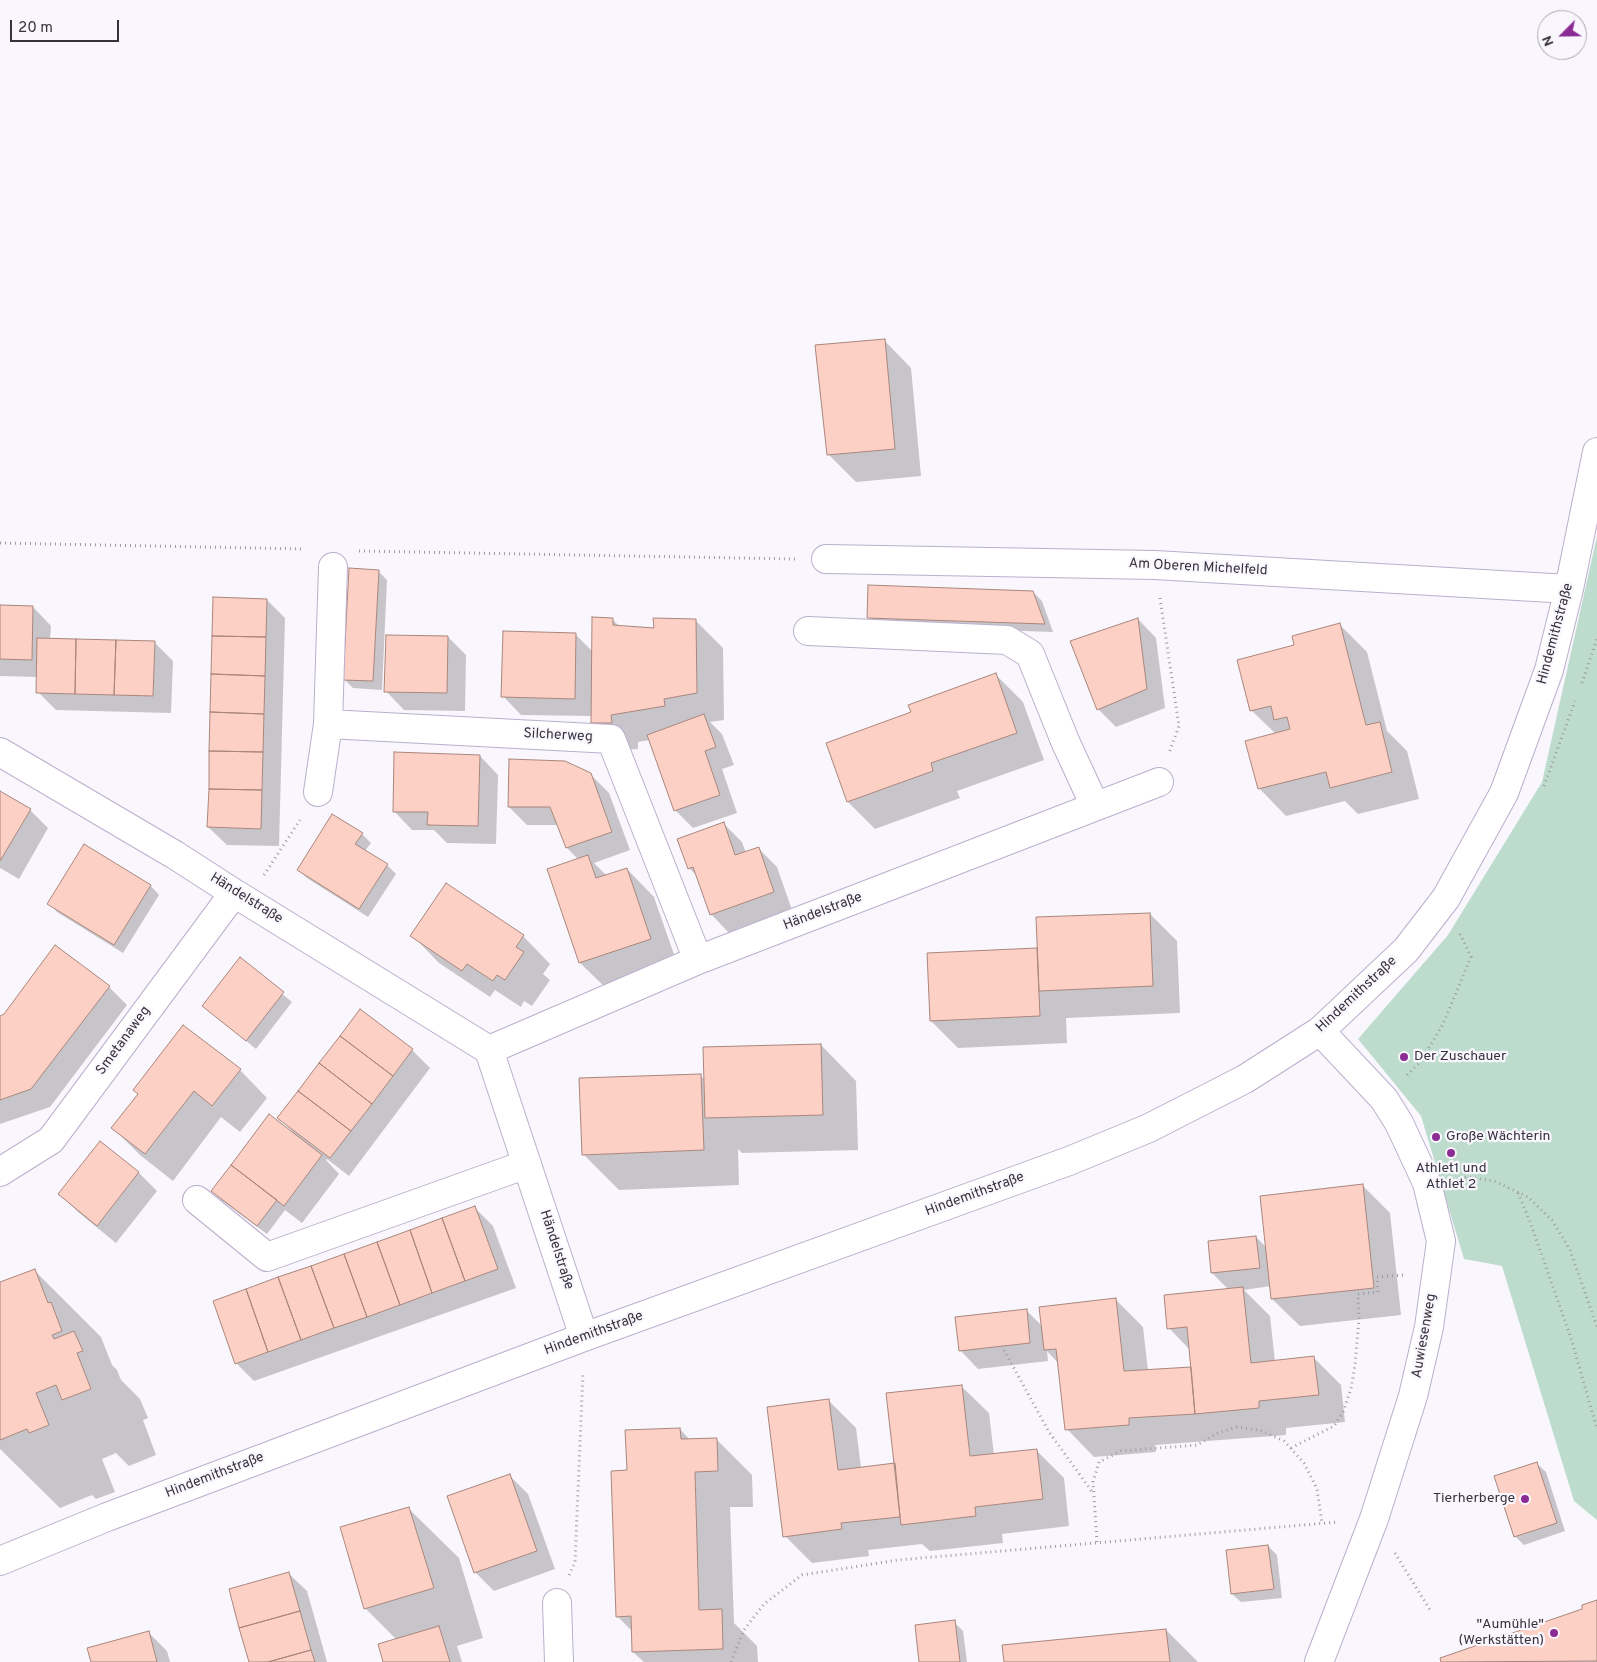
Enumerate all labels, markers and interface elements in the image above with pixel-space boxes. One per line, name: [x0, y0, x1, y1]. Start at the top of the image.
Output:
scale bar: [12, 10, 121, 42]
north arrow: [1537, 10, 1587, 60]
text: 20 m: [18, 19, 53, 38]
text: N: [1539, 33, 1558, 49]
street label: Am Oberen Michelfeld: [1128, 556, 1268, 580]
street label: Hindemithstraße: [1534, 581, 1578, 687]
street label: Silcherweg: [523, 726, 593, 746]
street label: Händelstraße: [206, 870, 286, 928]
street label: Händelstraße: [781, 889, 865, 935]
street label: Hindemithstraße: [1313, 953, 1401, 1037]
street label: Smetanaweg: [93, 1003, 155, 1079]
place label: Der Zuschauer: [1414, 1049, 1506, 1065]
marker: Der Zuschauer: [1398, 1051, 1410, 1063]
place label: Große Wächterin: [1446, 1129, 1550, 1145]
marker: Große Wächterin: [1430, 1131, 1442, 1143]
marker: Athlet1 und Athlet 2: [1445, 1147, 1457, 1159]
place label: Athlet1 und Athlet 2: [1415, 1161, 1487, 1194]
street label: Hindemithstraße: [923, 1169, 1027, 1221]
street label: Händelstraße: [535, 1208, 577, 1292]
street label: Auwiesenweg: [1409, 1292, 1441, 1380]
street label: Hindemithstraße: [542, 1308, 646, 1360]
street label: Hindemithstraße: [163, 1449, 267, 1503]
place label: Tierherberge: [1433, 1491, 1515, 1507]
marker: Tierherberge: [1519, 1493, 1531, 1505]
place label: "Aumühle" (Werkstätten): [1459, 1617, 1544, 1650]
marker: "Aumühle" (Werkstätten): [1548, 1627, 1560, 1639]

